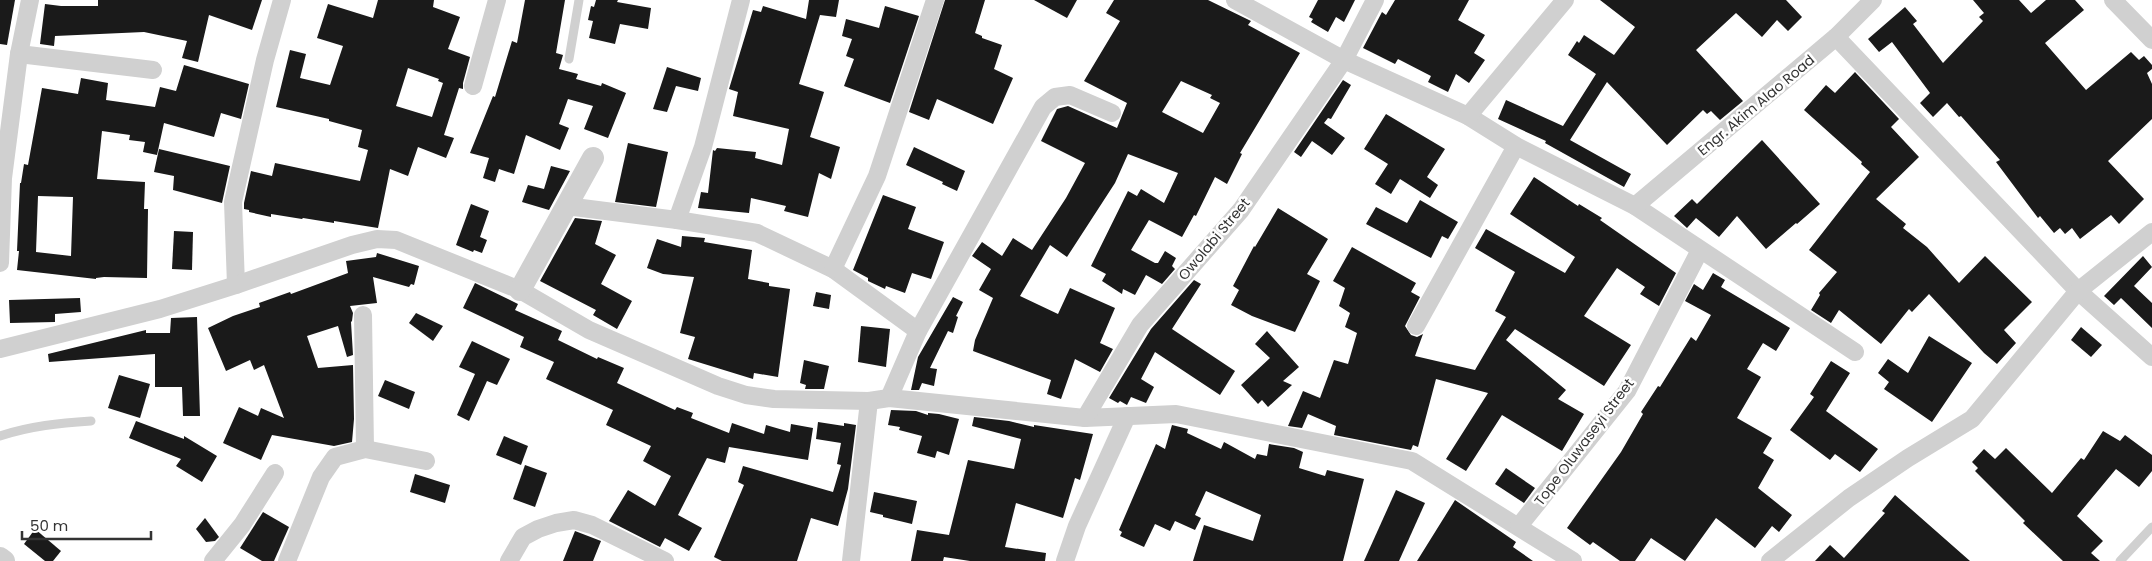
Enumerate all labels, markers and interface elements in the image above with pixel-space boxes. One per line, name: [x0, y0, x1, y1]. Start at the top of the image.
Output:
street label: Engr. Akim Alao Road: [1693, 50, 1819, 160]
street label: Owolabi Street: [1174, 194, 1254, 284]
street label: Tope Oluwaseyi Street: [1529, 374, 1639, 510]
scale bar: [22, 508, 151, 540]
text: 50 m: [30, 515, 68, 536]

